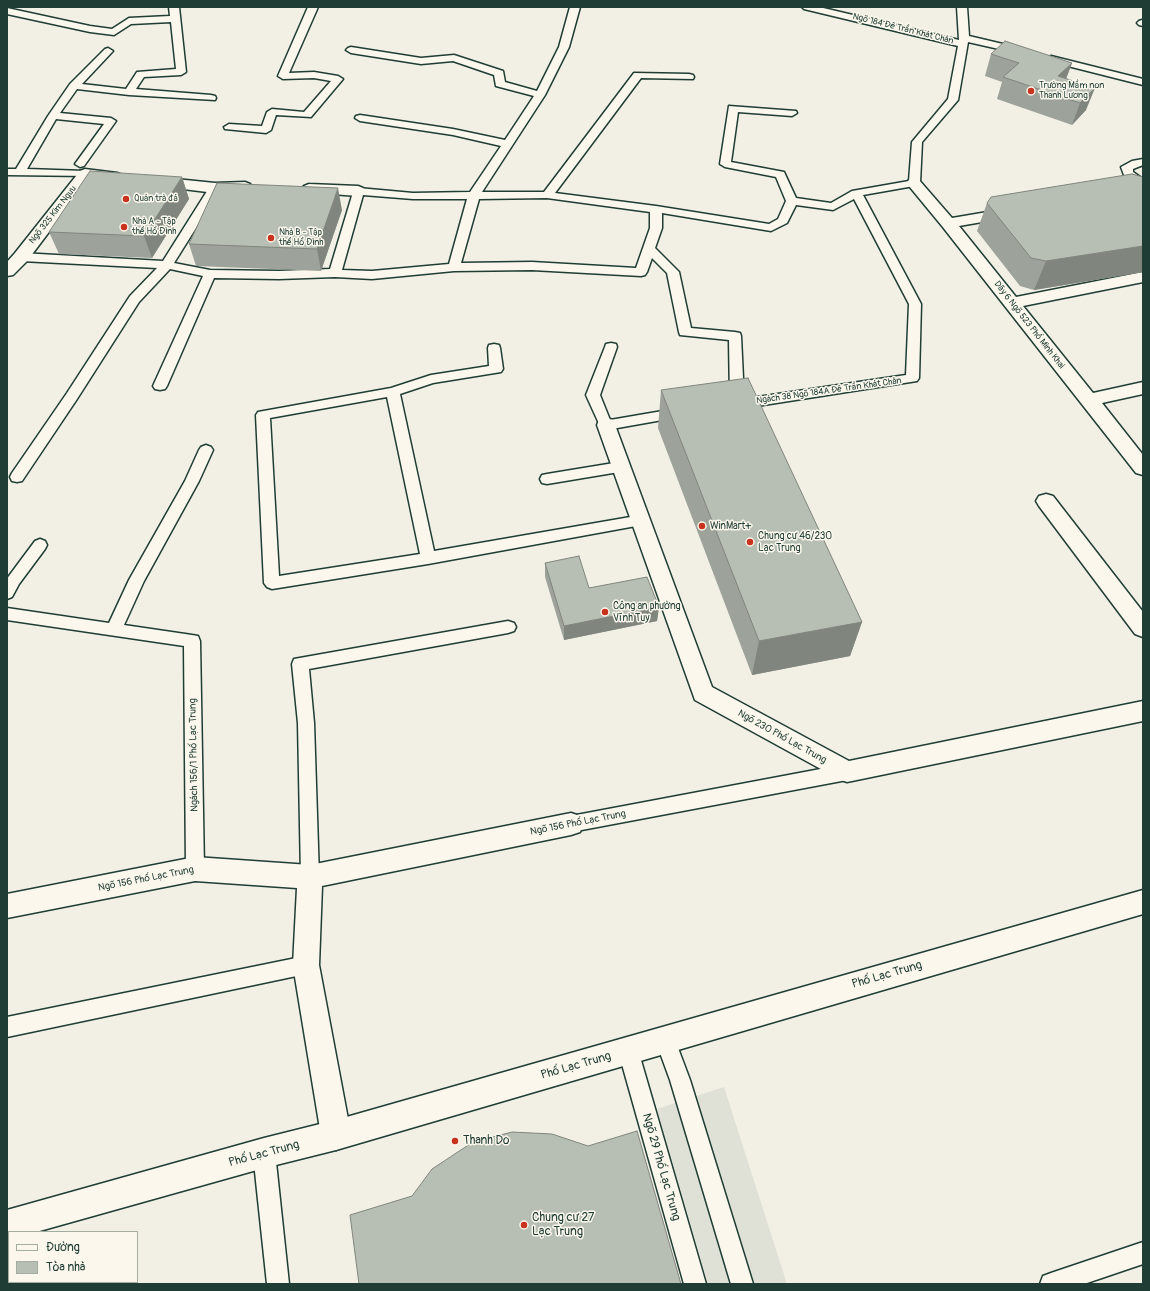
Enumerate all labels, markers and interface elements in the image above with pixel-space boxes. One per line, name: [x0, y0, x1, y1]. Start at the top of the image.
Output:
street label: Ngõ 184 Đê Trần Khát Chân: [851, 11, 955, 47]
place label: Trường Mầm non Thanh Lương: [1039, 81, 1104, 102]
marker: Trường Mầm non Thanh Lương: [1026, 86, 1036, 96]
street label: Ngõ 325 Kim Ngưu: [27, 184, 79, 246]
marker: Quán trà đá: [121, 194, 131, 204]
place label: Quán trà đá: [134, 194, 178, 204]
place label: Nhà A - Tập thể Hồ Đình: [132, 217, 177, 238]
marker: Nhà A - Tập thể Hồ Đình: [119, 222, 129, 232]
place label: Nhà B - Tập thể Hồ Đình: [279, 228, 324, 249]
marker: Nhà B - Tập thể Hồ Đình: [266, 233, 276, 243]
street label: Dãy 6 Ngõ 523 Phố Minh Khai: [991, 279, 1067, 371]
street label: Ngách 38 Ngõ 184A Đê Trần Khát Chân: [756, 375, 902, 407]
place label: WinMart+: [710, 520, 751, 532]
marker: WinMart+: [697, 521, 707, 531]
place label: Chung cư 46/230 Lạc Trung: [758, 530, 832, 554]
marker: Chung cư 46/230 Lạc Trung: [745, 537, 755, 547]
place label: Công an phường Vĩnh Tuy: [613, 600, 681, 624]
marker: Công an phường Vĩnh Tuy: [600, 607, 610, 617]
street label: Ngách 156/1 Phố Lạc Trung: [187, 698, 201, 812]
street label: Ngõ 230 Phố Lạc Trung: [736, 708, 828, 766]
street label: Ngõ 156 Phố Lạc Trung: [529, 808, 627, 838]
street label: Ngõ 156 Phố Lạc Trung: [97, 864, 195, 894]
street label: Phố Lạc Trung: [850, 958, 924, 992]
street label: Phố Lạc Trung: [539, 1049, 613, 1083]
street label: Ngõ 29 Phố Lạc Trung: [639, 1112, 683, 1222]
place label: Thanh Do: [463, 1134, 509, 1148]
marker: Thanh Do: [450, 1136, 460, 1146]
street label: Phố Lạc Trung: [227, 1138, 301, 1170]
place label: Chung cư 27 Lạc Trung: [532, 1211, 594, 1239]
marker: Chung cư 27 Lạc Trung: [519, 1220, 529, 1230]
legend: [8, 1231, 138, 1283]
text: Đường: [46, 1240, 80, 1255]
text: Tòa nhà: [46, 1260, 85, 1275]

